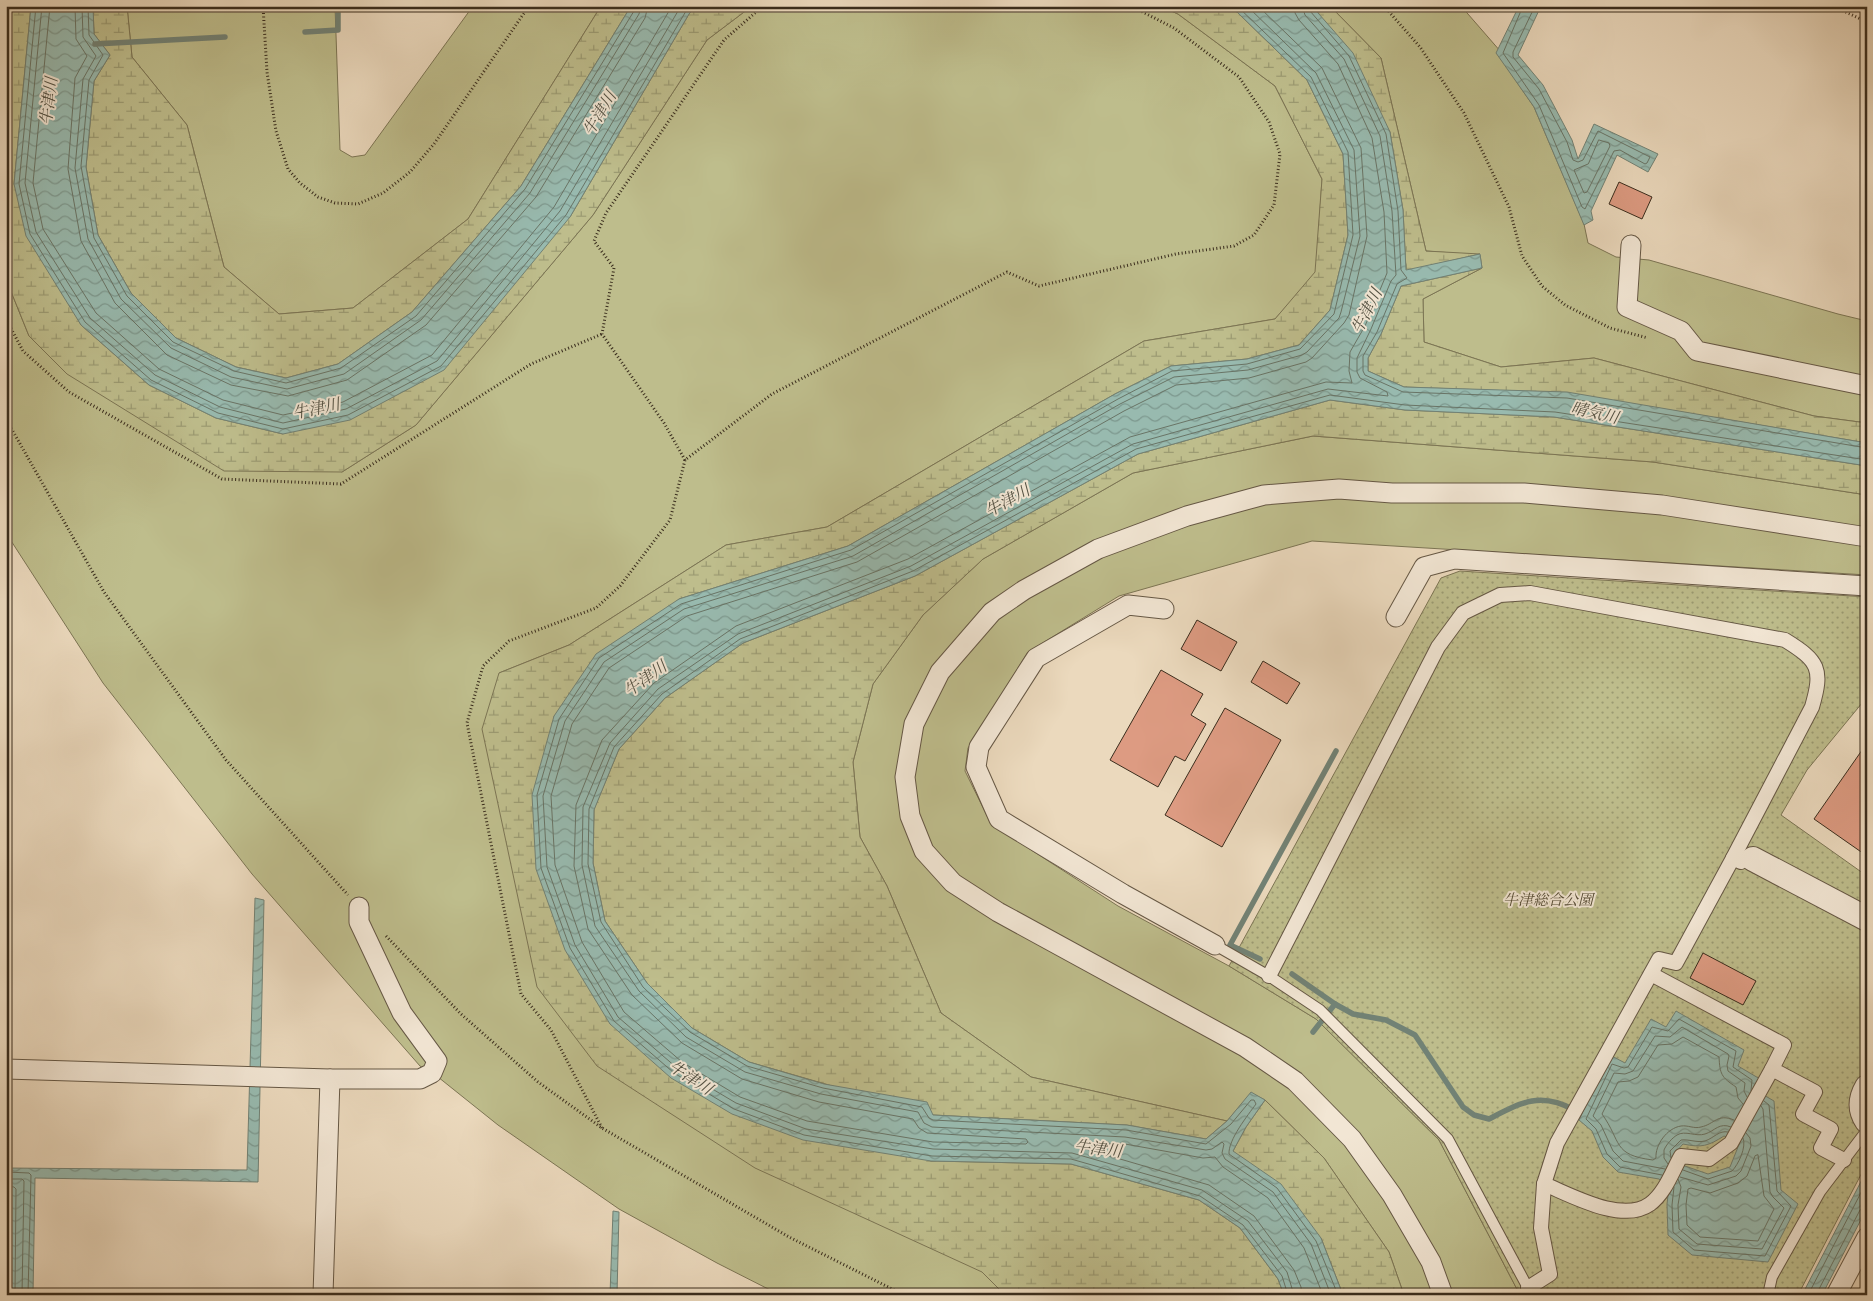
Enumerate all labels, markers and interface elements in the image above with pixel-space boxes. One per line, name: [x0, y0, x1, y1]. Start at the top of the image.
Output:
water label: 牛津川: [36, 74, 65, 127]
water label: 牛津川: [579, 86, 624, 141]
water label: 牛津川: [1347, 284, 1390, 339]
water label: 牛津川: [291, 394, 344, 427]
water label: 晴気川: [1568, 398, 1622, 431]
water label: 牛津川: [982, 480, 1037, 524]
water label: 牛津川: [620, 655, 674, 703]
park label: 牛津総合公園: [1503, 891, 1596, 912]
water label: 牛津川: [663, 1056, 718, 1103]
water label: 牛津川: [1072, 1136, 1125, 1165]

